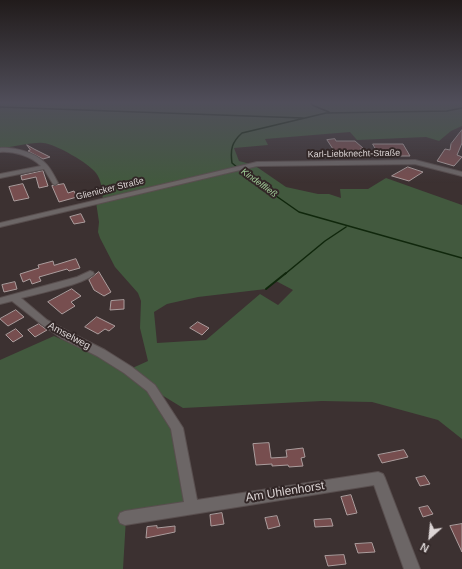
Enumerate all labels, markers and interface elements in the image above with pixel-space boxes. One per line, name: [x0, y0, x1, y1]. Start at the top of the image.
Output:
street label: Karl-Liebknecht-Straße: [308, 148, 400, 160]
water label: Kindelfließ: [239, 166, 279, 200]
street label: Glienicker Straße: [75, 175, 145, 203]
street label: Amselweg: [46, 320, 92, 352]
street label: Am Uhlenhorst: [245, 479, 325, 505]
north arrow: [410, 517, 450, 557]
text: N: [418, 541, 431, 555]

